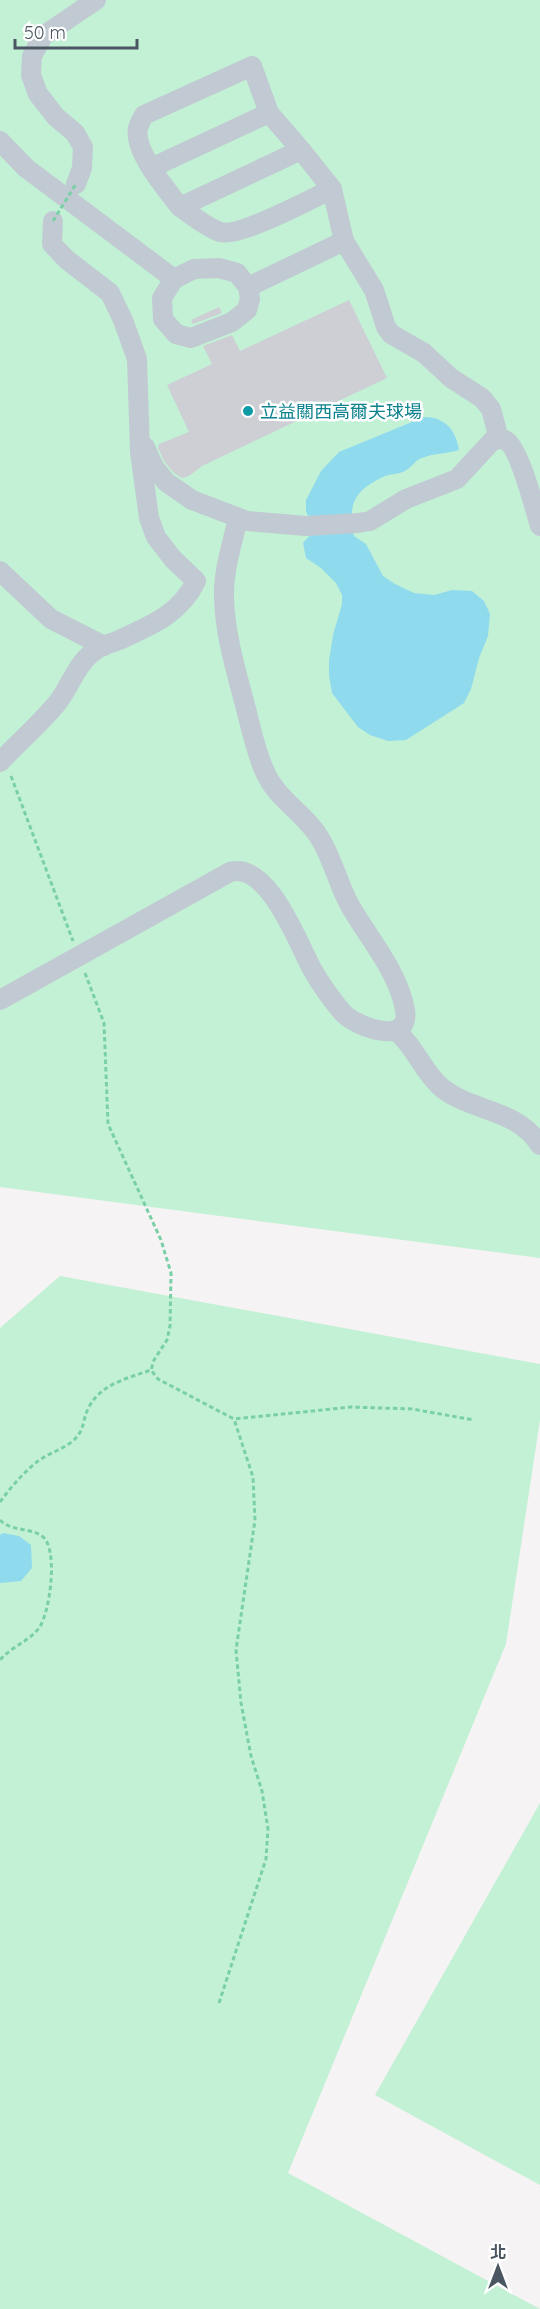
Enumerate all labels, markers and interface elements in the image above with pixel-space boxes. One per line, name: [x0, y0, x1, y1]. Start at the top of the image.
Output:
scale bar: [15, 12, 136, 50]
text: 50 m: [24, 21, 66, 44]
place label: 立益關西高爾夫球場: [260, 400, 422, 423]
marker: 立益關西高爾夫球場: [241, 404, 255, 418]
north arrow: [468, 2237, 528, 2297]
text: 北: [490, 2242, 506, 2262]

